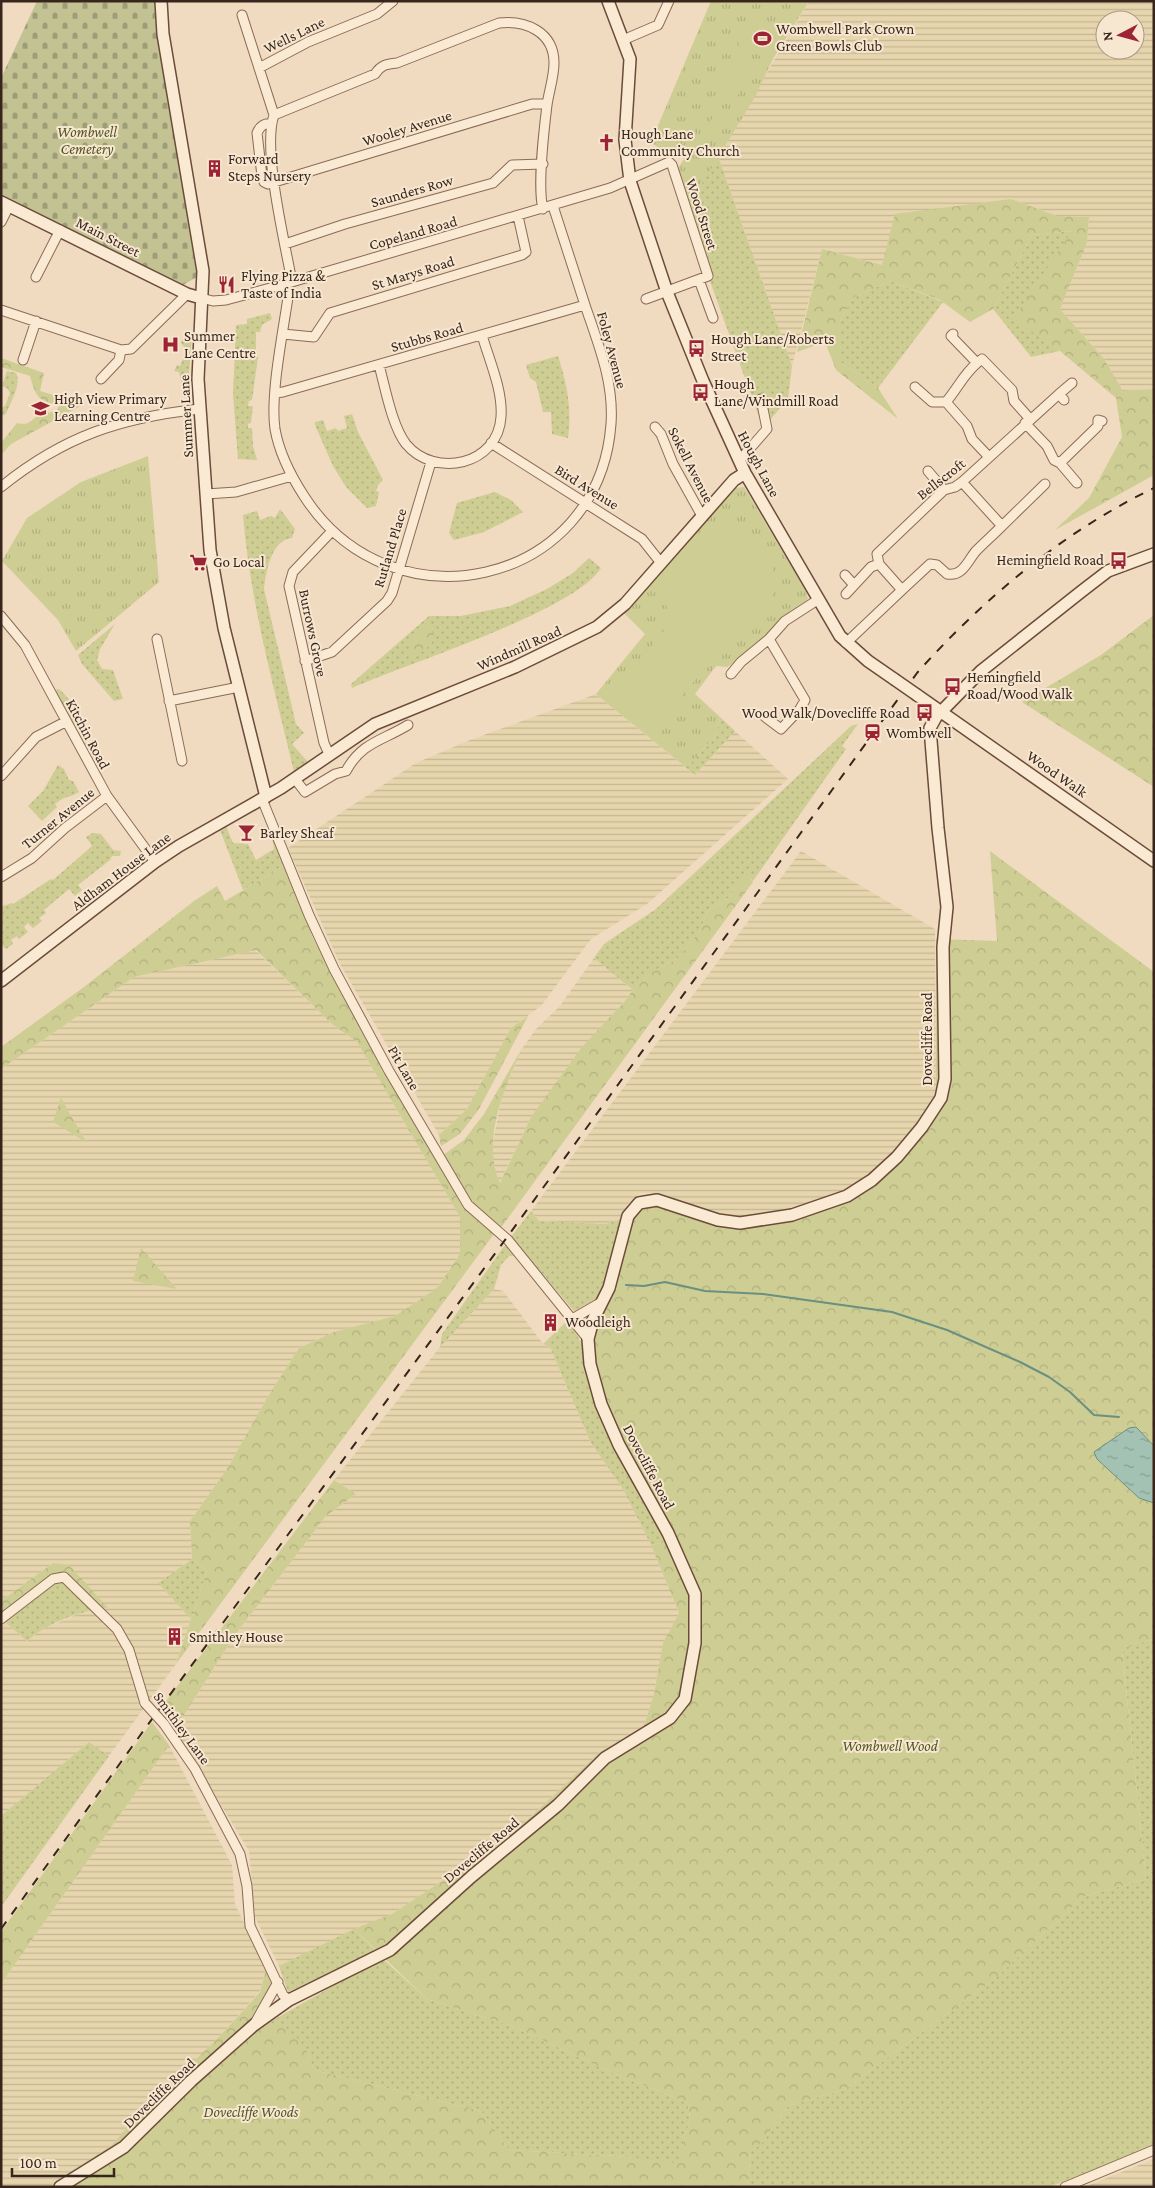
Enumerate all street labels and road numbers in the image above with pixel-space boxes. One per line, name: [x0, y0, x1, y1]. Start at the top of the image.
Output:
street label: Wells Lane: [261, 13, 327, 57]
street label: Wooley Avenue: [360, 107, 454, 150]
street label: Saunders Row: [369, 171, 456, 210]
street label: Wood Street: [683, 176, 721, 253]
street label: Copeland Road: [367, 213, 459, 254]
street label: Main Street: [73, 214, 143, 260]
street label: St Marys Road: [370, 253, 457, 294]
street label: Foley Avenue: [593, 310, 630, 391]
street label: Stubbs Road: [389, 319, 465, 355]
street label: Summer Lane: [176, 374, 196, 458]
street label: Sokell Avenue: [665, 424, 717, 506]
street label: Hough Lane: [734, 428, 783, 501]
street label: Bellscroft: [914, 455, 969, 503]
street label: Bird Avenue: [552, 461, 622, 513]
street label: Rutland Place: [370, 506, 410, 589]
street label: Burrows Grove: [296, 588, 330, 679]
street label: Windmill Road: [474, 622, 564, 674]
street label: Kitchin Road: [63, 696, 113, 772]
street label: Wood Walk: [1024, 747, 1091, 801]
street label: Turner Avenue: [19, 784, 98, 852]
street label: Aldham House Lane: [68, 828, 174, 913]
street label: Dovecliffe Road: [919, 992, 935, 1086]
street label: Pit Lane: [385, 1043, 423, 1093]
street label: Dovecliffe Road: [620, 1422, 678, 1512]
street label: Smithley Lane: [150, 1689, 214, 1768]
street label: Dovecliffe Road: [440, 1814, 522, 1886]
street label: Dovecliffe Road: [120, 2055, 198, 2131]

